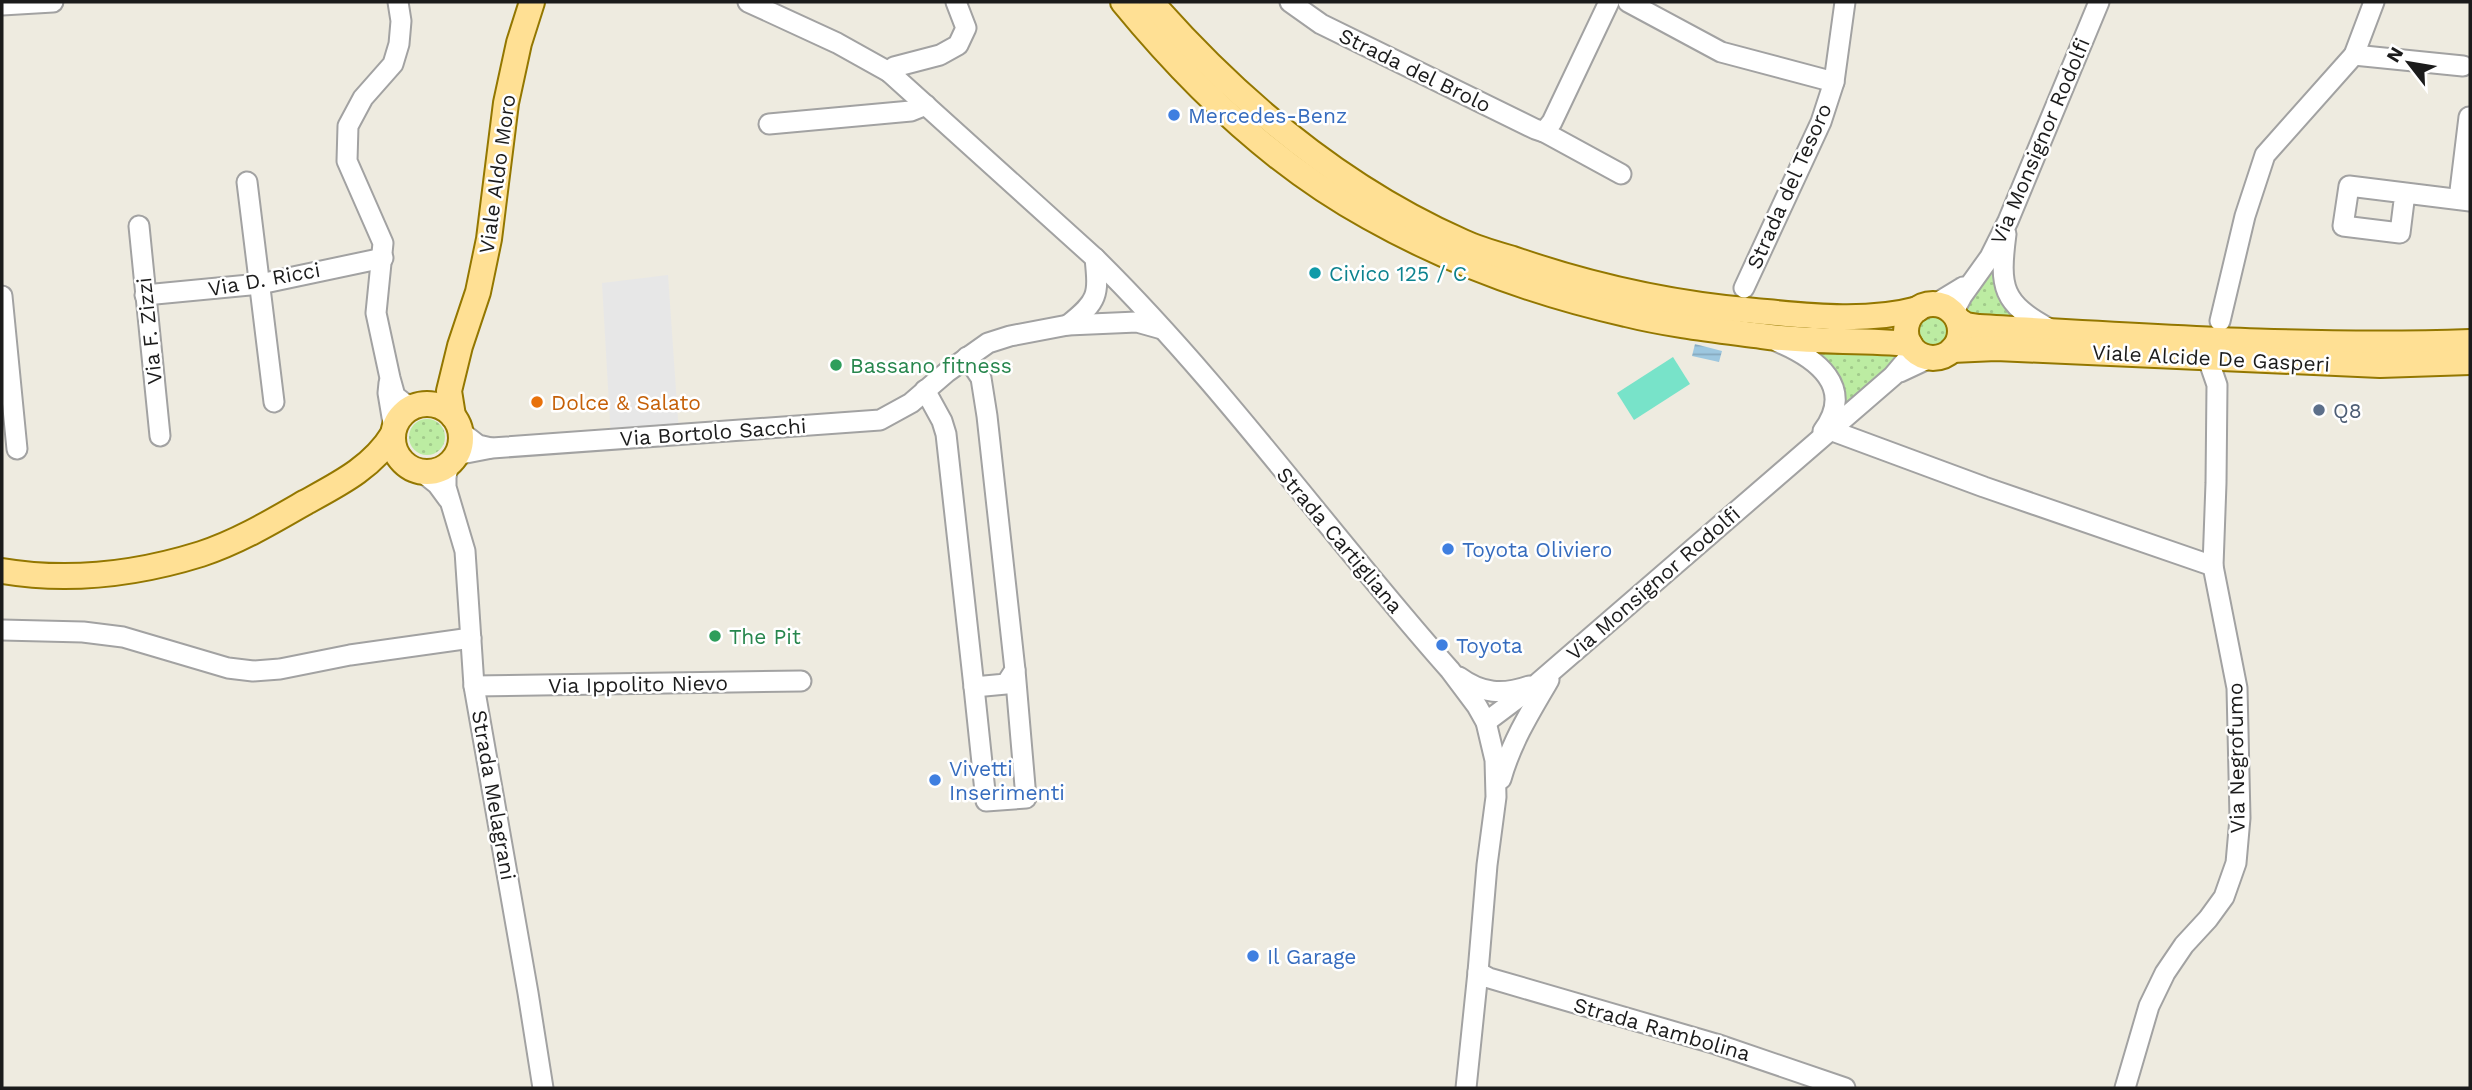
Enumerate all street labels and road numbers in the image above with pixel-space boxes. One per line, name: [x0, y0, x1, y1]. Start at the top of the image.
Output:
street label: Strada del Brolo: [1335, 22, 1495, 118]
street label: Via Monsignor Rodolfi: [1985, 34, 2095, 248]
street label: Viale Aldo Moro: [473, 93, 521, 255]
street label: Strada del Tesoro: [1741, 99, 1837, 273]
street label: Via D. Ricci: [206, 257, 322, 301]
street label: Via F. Zizzi: [131, 276, 167, 386]
street label: Viale Alcide De Gasperi: [2091, 339, 2331, 377]
street label: Via Bortolo Sacchi: [619, 413, 807, 451]
street label: Strada Cartigliana: [1272, 462, 1408, 618]
street label: Via Monsignor Rodolfi: [1561, 501, 1745, 665]
street label: Via Ippolito Nievo: [548, 670, 728, 698]
street label: Via Negrofumo: [2222, 682, 2250, 834]
street label: Strada Melagrani: [467, 708, 521, 882]
street label: Strada Rambolina: [1571, 992, 1753, 1066]

